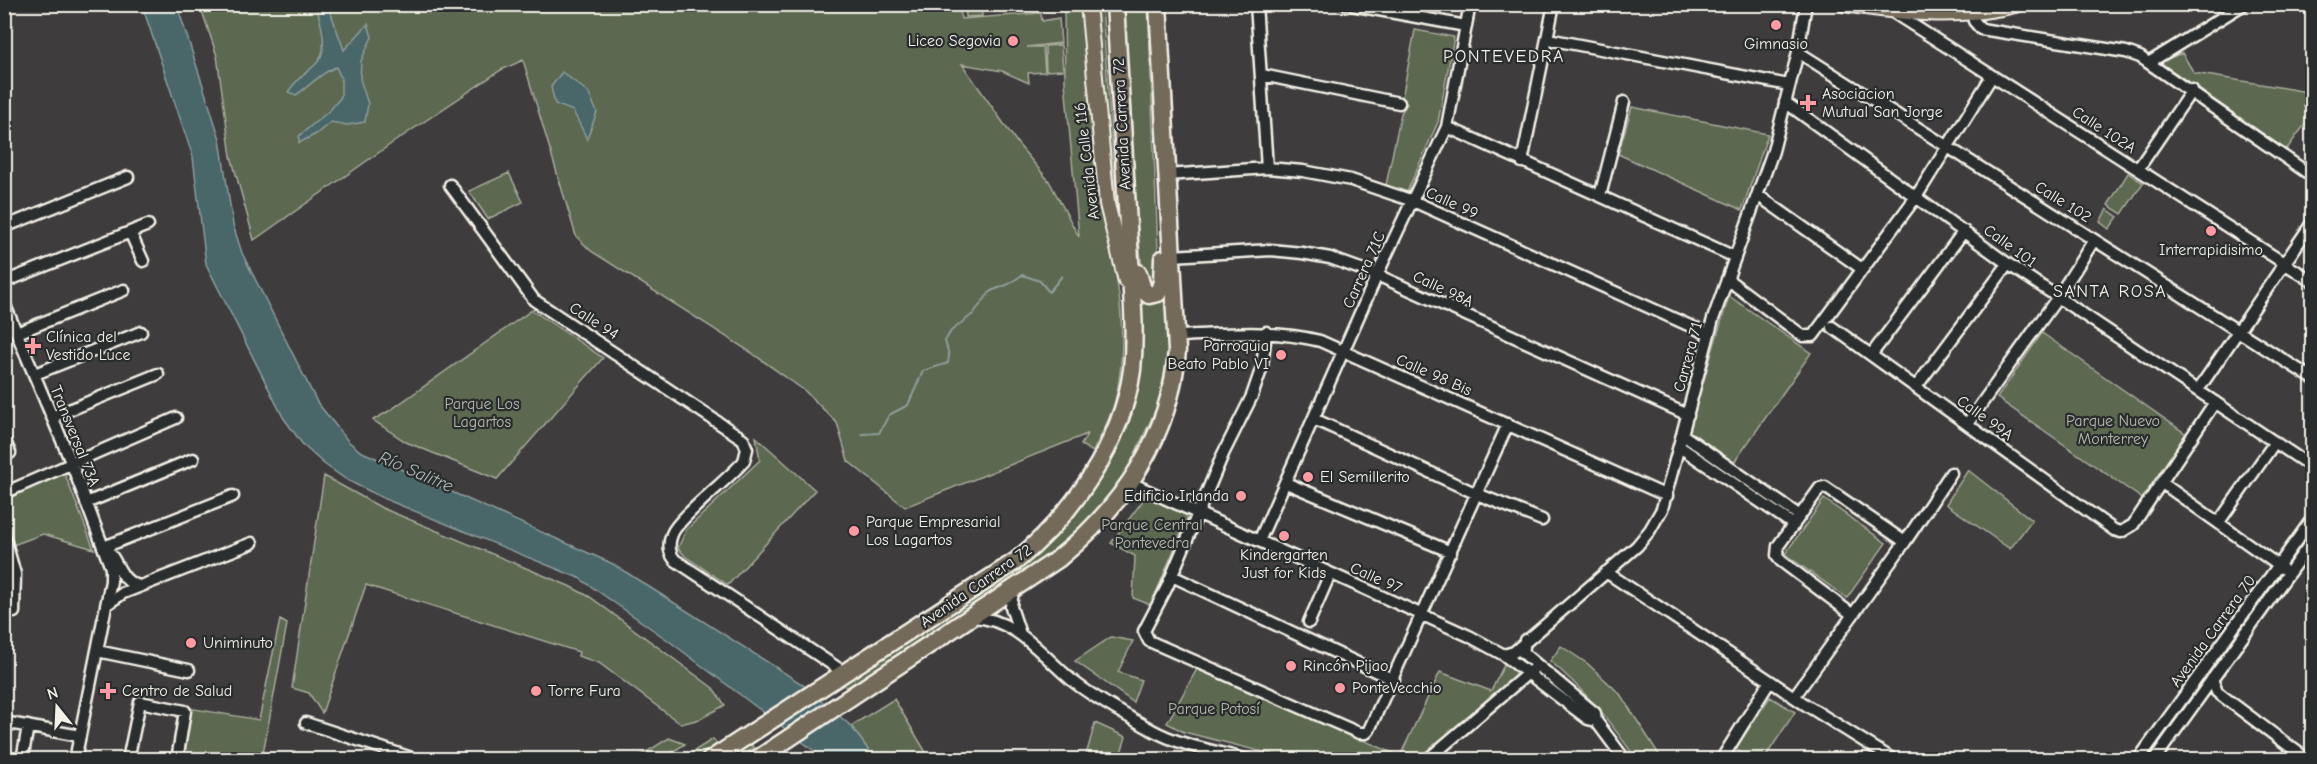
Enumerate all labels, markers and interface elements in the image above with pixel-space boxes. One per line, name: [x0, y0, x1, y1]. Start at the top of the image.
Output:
marker: Gimnasio: [1769, 18, 1783, 32]
place label: Liceo Segovia: [908, 32, 1001, 50]
marker: Liceo Segovia: [1006, 34, 1020, 48]
place label: Gimnasio: [1744, 35, 1808, 53]
district label: PONTEVEDRA: [1443, 46, 1565, 67]
street label: Avenida Carrera 72: [1110, 57, 1134, 191]
place label: Asociacion Mutual San Jorge: [1822, 85, 1943, 121]
marker: Asociacion Mutual San Jorge: [1799, 94, 1817, 112]
street label: Avenida Calle 116: [1071, 101, 1103, 221]
street label: Calle 102A: [2069, 103, 2139, 157]
street label: Calle 102: [2032, 178, 2094, 226]
street label: Calle 99: [1423, 184, 1481, 222]
street label: Calle 101: [1980, 221, 2040, 271]
marker: Interrapidisimo: [2204, 224, 2218, 238]
street label: Carrera 71C: [1339, 229, 1389, 311]
place label: Interrapidisimo: [2159, 241, 2263, 259]
street label: Calle 98A: [1410, 267, 1476, 311]
district label: SANTA ROSA: [2053, 281, 2167, 302]
street label: Calle 94: [566, 299, 622, 343]
street label: Carrera 71: [1670, 320, 1706, 394]
place label: Clínica del Vestido Luce: [46, 328, 131, 364]
marker: Clínica del Vestido Luce: [24, 337, 42, 355]
place label: Parroquia Beato Pablo VI: [1168, 337, 1269, 373]
marker: Parroquia Beato Pablo VI: [1274, 348, 1288, 362]
street label: Calle 98 Bis: [1393, 350, 1475, 400]
street label: Transversal 73A: [47, 383, 103, 489]
street label: Calle 99A: [1954, 392, 2016, 444]
park label: Parque Los Lagartos: [444, 395, 520, 431]
park label: Parque Nuevo Monterrey: [2066, 412, 2160, 448]
water label: Río Salitre: [376, 447, 456, 497]
place label: El Semillerito: [1320, 468, 1410, 486]
marker: El Semillerito: [1301, 470, 1315, 484]
place label: Edificio Irlanda: [1124, 487, 1229, 505]
marker: Edificio Irlanda: [1234, 489, 1248, 503]
place label: Parque Empresarial Los Lagartos: [866, 513, 1000, 549]
park label: Parque Central Pontevedra: [1101, 516, 1203, 552]
marker: Parque Empresarial Los Lagartos: [847, 524, 861, 538]
marker: Kindergarten Just for Kids: [1277, 529, 1291, 543]
street label: Avenida Carrera 72: [917, 541, 1035, 631]
place label: Kindergarten Just for Kids: [1240, 546, 1328, 582]
street label: Calle 97: [1347, 559, 1405, 597]
street label: Avenida Carrera 70: [2166, 572, 2260, 690]
place label: Uniminuto: [203, 634, 273, 652]
marker: Uniminuto: [184, 636, 198, 650]
place label: Rincón Pijao: [1303, 657, 1388, 675]
marker: Rincón Pijao: [1284, 659, 1298, 673]
north arrow: [27, 677, 87, 737]
place label: PonteVecchio: [1352, 679, 1441, 697]
marker: PonteVecchio: [1333, 681, 1347, 695]
marker: Centro de Salud: [99, 682, 117, 700]
place label: Centro de Salud: [122, 682, 232, 700]
place label: Torre Fura: [548, 682, 621, 700]
text: N: [45, 684, 60, 704]
marker: Torre Fura: [529, 684, 543, 698]
park label: Parque Potosí: [1168, 700, 1260, 718]

